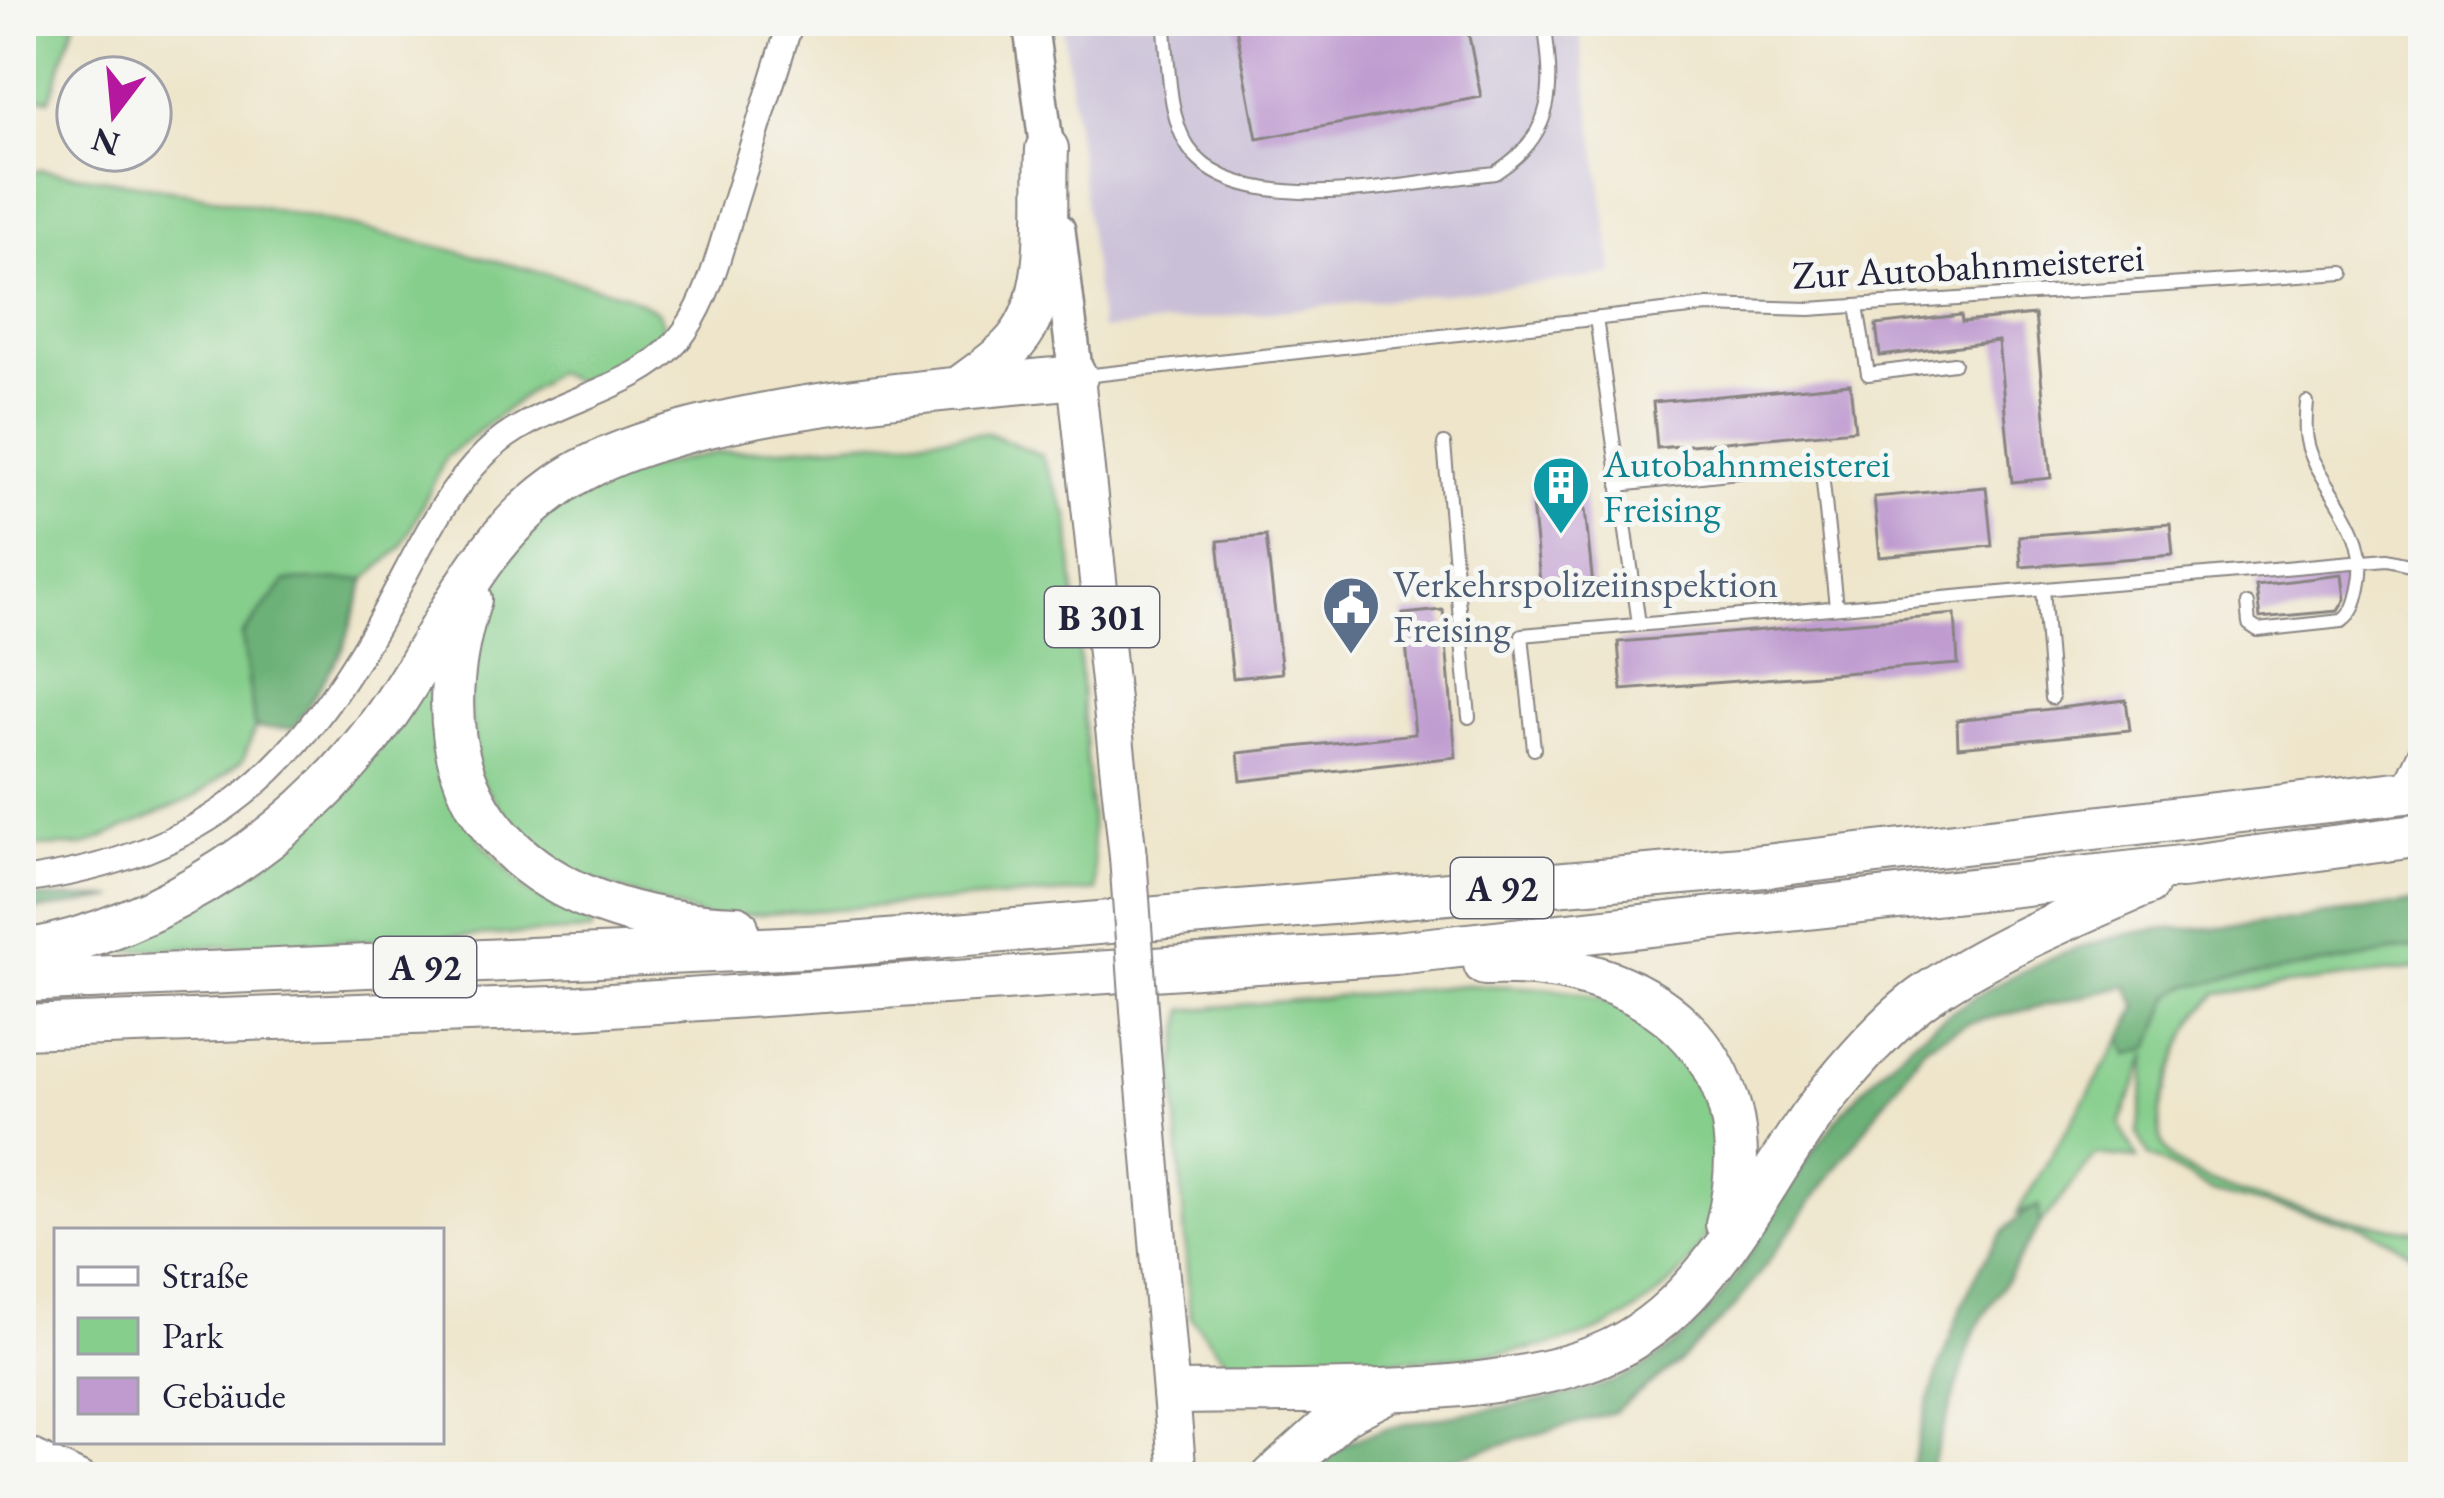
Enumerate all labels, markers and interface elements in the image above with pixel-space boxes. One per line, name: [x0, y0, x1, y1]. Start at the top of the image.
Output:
north arrow: [54, 54, 174, 174]
text: N: [87, 118, 125, 167]
street label: Zur Autobahnmeisterei: [1791, 231, 2145, 301]
place label: Autobahnmeisterei Freising: [1602, 438, 1891, 534]
building icon: Autobahnmeisterei Freising: [1530, 454, 1592, 536]
place label: Verkehrspolizeiinspektion Freising: [1393, 558, 1778, 654]
public building icon: Verkehrspolizeiinspektion Freising: [1320, 574, 1382, 656]
road number: B 301: [1045, 587, 1159, 647]
road number: A 92: [1451, 858, 1553, 918]
road number: A 92: [374, 937, 476, 997]
legend: [54, 1228, 444, 1444]
text: Straße: [162, 1252, 249, 1299]
text: Park: [162, 1312, 224, 1359]
text: Gebäude: [162, 1372, 286, 1419]

